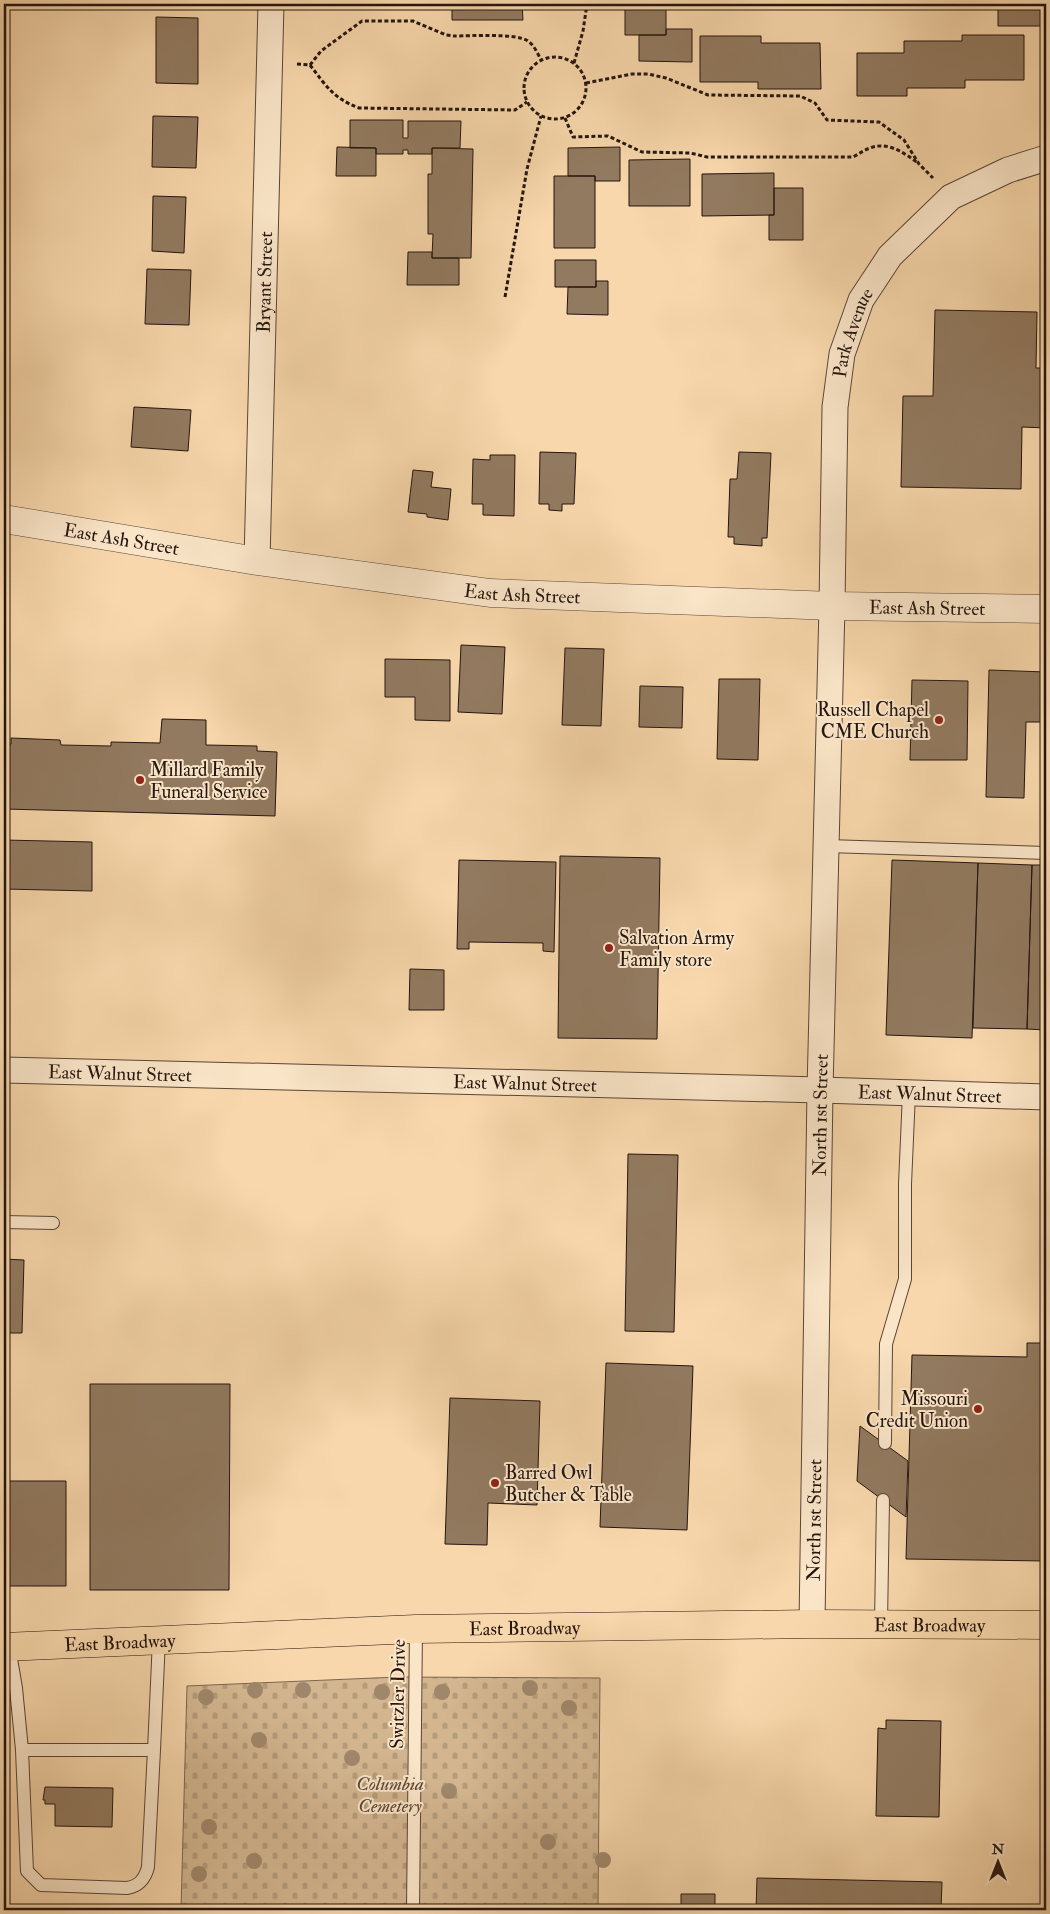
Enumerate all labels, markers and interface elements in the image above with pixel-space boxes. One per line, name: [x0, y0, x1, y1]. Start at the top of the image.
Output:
street label: Bryant Street: [252, 231, 278, 333]
street label: Park Avenue: [828, 283, 879, 379]
street label: East Ash Street: [62, 518, 181, 561]
street label: East Ash Street: [463, 579, 581, 609]
street label: East Ash Street: [869, 596, 986, 621]
place label: Russell Chapel CME Church: [817, 698, 929, 744]
marker: Russell Chapel CME Church: [933, 714, 945, 726]
place label: Millard Family Funeral Service: [150, 758, 267, 804]
marker: Millard Family Funeral Service: [134, 774, 146, 786]
place label: Salvation Army Family store: [619, 926, 735, 972]
marker: Salvation Army Family store: [603, 942, 615, 954]
street label: North 1st Street: [808, 1054, 834, 1176]
street label: East Walnut Street: [48, 1060, 192, 1088]
street label: East Walnut Street: [453, 1070, 597, 1098]
street label: East Walnut Street: [857, 1080, 1002, 1109]
place label: Missouri Credit Union: [866, 1387, 968, 1433]
marker: Missouri Credit Union: [972, 1403, 984, 1415]
street label: North 1st Street: [802, 1459, 827, 1581]
place label: Barred Owl Butcher & Table: [505, 1461, 632, 1507]
marker: Barred Owl Butcher & Table: [489, 1477, 501, 1489]
street label: East Broadway: [874, 1613, 986, 1638]
street label: East Broadway: [469, 1616, 581, 1641]
street label: East Broadway: [64, 1628, 177, 1657]
street label: Switzler Drive: [385, 1639, 411, 1749]
park label: Columbia Cemetery: [356, 1772, 424, 1818]
north arrow: [972, 1836, 1022, 1886]
text: N: [991, 1841, 1005, 1858]

